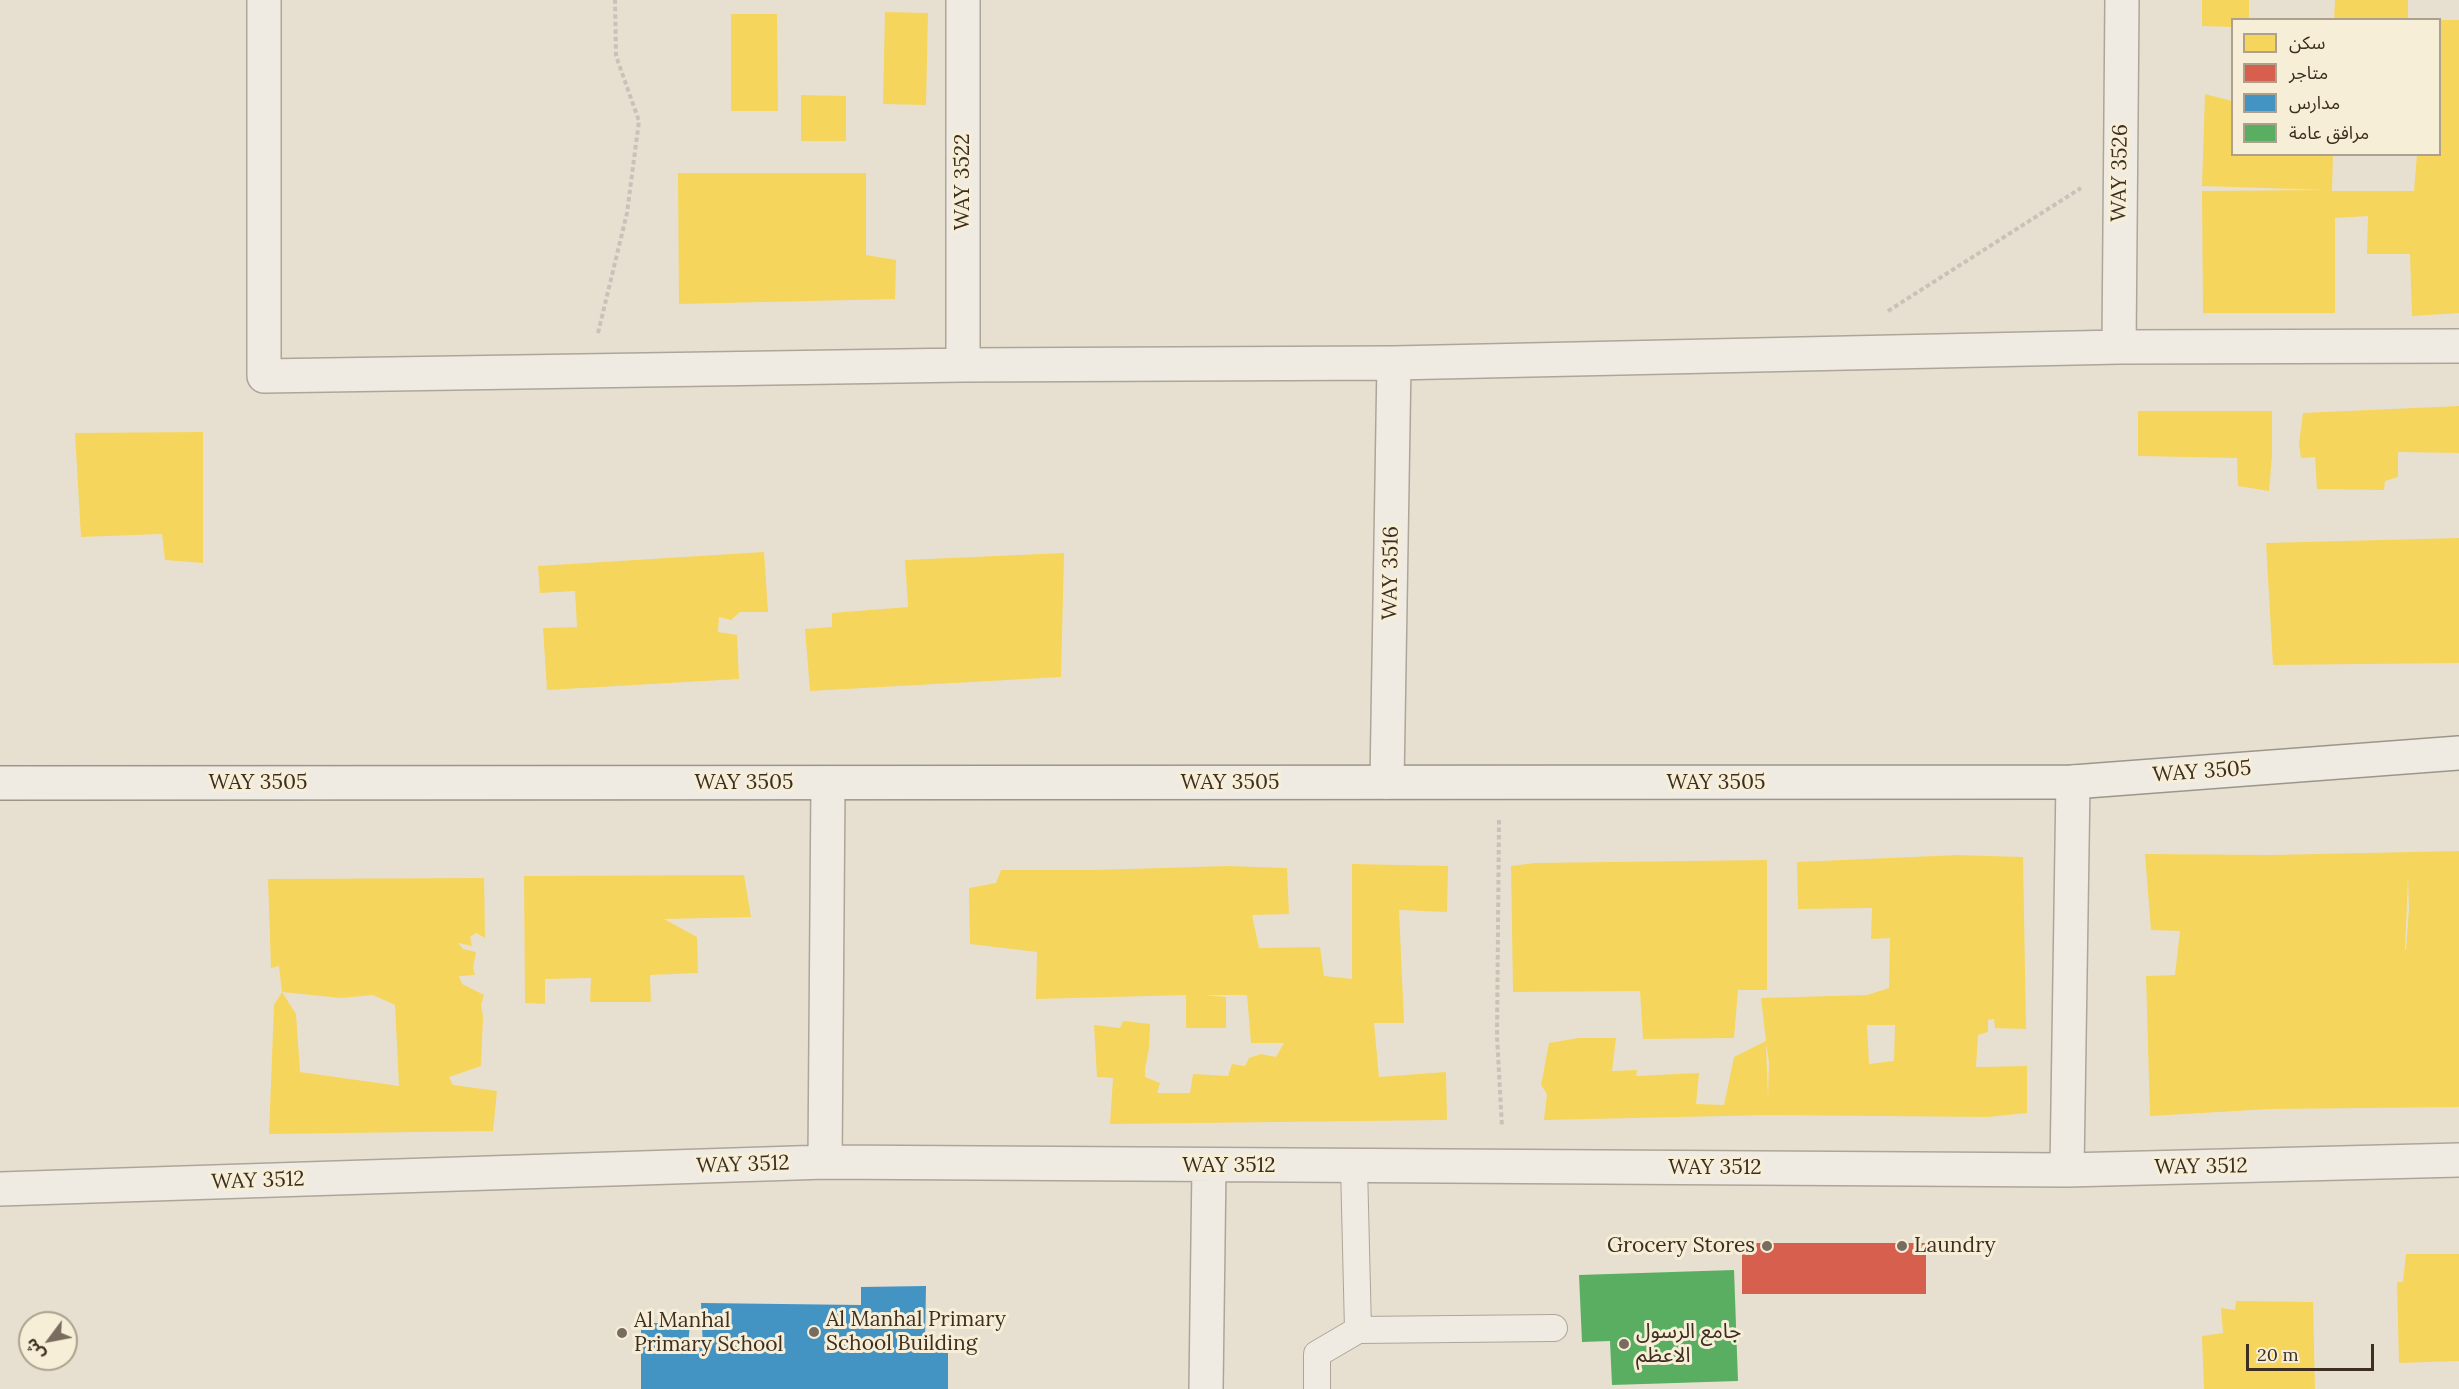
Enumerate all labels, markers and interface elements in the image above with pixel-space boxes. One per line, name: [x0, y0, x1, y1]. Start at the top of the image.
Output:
legend: [2231, 18, 2441, 156]
text: سكن: [2289, 31, 2325, 54]
text: متاجر: [2289, 61, 2328, 84]
text: مدارس: [2289, 91, 2340, 114]
text: مرافق عامة: [2289, 121, 2369, 144]
street label: WAY 3526: [2107, 124, 2133, 222]
street label: WAY 3522: [950, 134, 976, 230]
street label: WAY 3516: [1378, 526, 1404, 620]
street label: WAY 3505: [2152, 756, 2252, 788]
street label: WAY 3505: [209, 770, 307, 796]
street label: WAY 3505: [695, 770, 793, 796]
street label: WAY 3505: [1181, 770, 1279, 796]
street label: WAY 3505: [1667, 770, 1765, 796]
street label: WAY 3512: [696, 1151, 790, 1179]
street label: WAY 3512: [1182, 1153, 1276, 1179]
street label: WAY 3512: [2154, 1154, 2248, 1180]
street label: WAY 3512: [1668, 1155, 1762, 1181]
street label: WAY 3512: [211, 1167, 305, 1195]
place label: Grocery Stores: [1607, 1233, 1755, 1259]
place label: Laundry: [1914, 1233, 1996, 1259]
marker: Grocery Stores: [1760, 1239, 1774, 1253]
marker: Laundry: [1895, 1239, 1909, 1253]
place label: Al Manhal Primary School Building: [826, 1307, 1006, 1357]
place label: Al Manhal Primary School: [634, 1308, 783, 1358]
north arrow: [18, 1311, 78, 1371]
place label: جامع الرسول الاعظم: [1636, 1319, 1741, 1369]
marker: Al Manhal Primary School Building: [807, 1325, 821, 1339]
marker: Al Manhal Primary School: [615, 1326, 629, 1340]
scale bar: [2249, 1332, 2376, 1370]
text: ش: [20, 1335, 49, 1364]
marker: جامع الرسول الاعظم: [1617, 1337, 1631, 1351]
text: 20 m: [2257, 1343, 2299, 1366]

